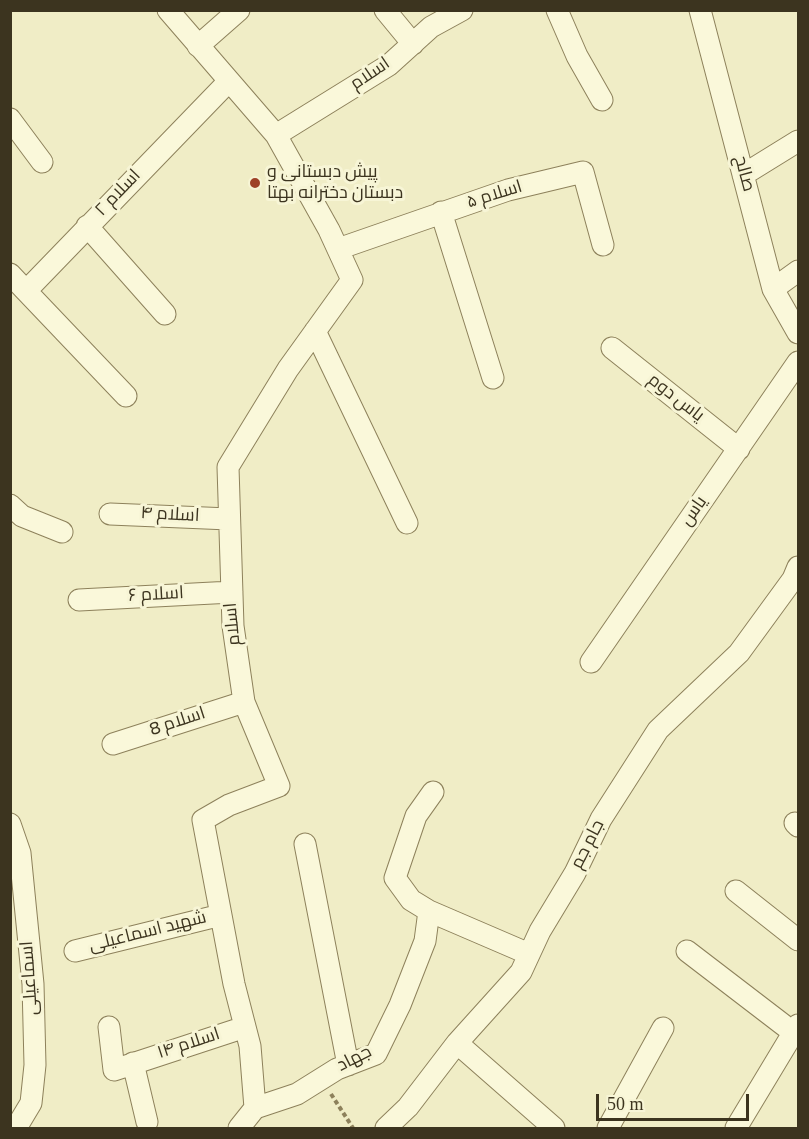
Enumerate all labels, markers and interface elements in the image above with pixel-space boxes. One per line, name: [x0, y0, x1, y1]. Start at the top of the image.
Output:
street label: اسلام: [347, 54, 395, 96]
street label: صالح: [728, 154, 758, 194]
place label: پیش دبستانی و دبستان دخترانه بهتا: [267, 162, 403, 204]
street label: اسلام ۲: [92, 166, 146, 222]
marker: پیش دبستانی و دبستان دخترانه بهتا: [248, 176, 262, 190]
street label: اسلام ۵: [465, 177, 525, 215]
street label: یاس دوم: [642, 370, 708, 428]
street label: یاس: [677, 493, 713, 531]
street label: اسلام ۴: [140, 504, 200, 528]
street label: اسلام ۶: [128, 584, 184, 608]
street label: اسلام: [221, 602, 247, 646]
street label: اسلام 8: [148, 704, 208, 742]
street label: جام جم: [567, 817, 611, 873]
street label: شهید اسماعیلی: [87, 908, 209, 958]
street label: اسماعیلی: [18, 940, 44, 1016]
street label: اسلام ۱۴: [155, 1025, 223, 1065]
street label: جهاد: [334, 1042, 376, 1078]
scale bar: [599, 1082, 752, 1120]
text: 50 m: [607, 1094, 644, 1114]

